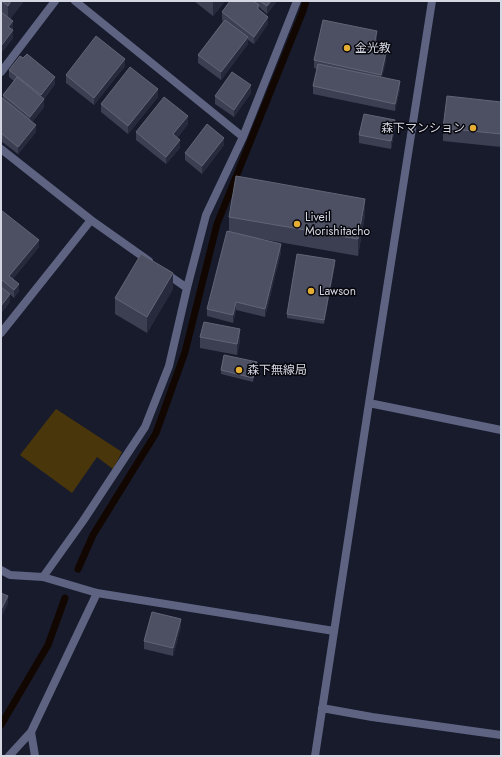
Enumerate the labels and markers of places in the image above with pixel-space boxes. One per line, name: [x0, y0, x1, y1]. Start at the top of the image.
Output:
place label: 金光教: [355, 39, 391, 57]
marker: 金光教: [342, 43, 352, 53]
place label: 森下マンション: [381, 119, 465, 137]
marker: 森下マンション: [468, 123, 478, 133]
place label: Liveil Morishitacho: [305, 208, 370, 240]
marker: Liveil Morishitacho: [292, 219, 302, 229]
place label: Lawson: [319, 282, 356, 300]
marker: Lawson: [306, 286, 316, 296]
place label: 森下無線局: [247, 361, 307, 379]
marker: 森下無線局: [234, 365, 244, 375]

